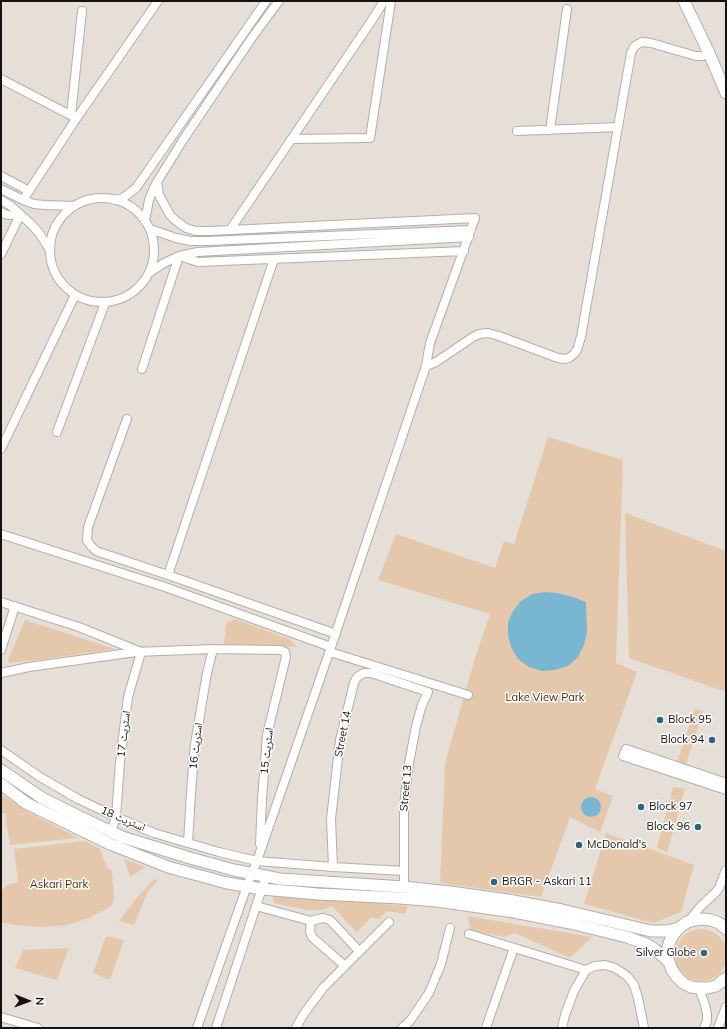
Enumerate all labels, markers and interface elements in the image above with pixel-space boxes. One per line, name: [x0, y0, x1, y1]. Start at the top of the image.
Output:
park label: Lake View Park: [506, 691, 584, 705]
street label: اسٹریٹ 17: [115, 710, 133, 758]
street label: Street 14: [332, 710, 354, 758]
place label: Block 95: [668, 713, 712, 727]
marker: Block 95: [655, 715, 665, 725]
street label: اسٹریٹ 16: [187, 722, 205, 770]
street label: اسٹریٹ 15: [258, 727, 276, 775]
place label: Block 94: [660, 733, 704, 747]
marker: Block 94: [707, 735, 717, 745]
street label: Street 13: [397, 764, 415, 812]
place label: Block 97: [649, 800, 693, 814]
marker: Block 97: [636, 802, 646, 812]
street label: اسٹریٹ 18: [99, 804, 147, 834]
place label: Block 96: [646, 820, 690, 834]
marker: Block 96: [693, 822, 703, 832]
place label: McDonald's: [587, 838, 647, 852]
marker: McDonald's: [574, 840, 584, 850]
place label: BRGR - Askari 11: [502, 875, 592, 889]
marker: BRGR - Askari 11: [489, 877, 499, 887]
park label: Askari Park: [30, 878, 88, 892]
place label: Silver Globe: [636, 946, 696, 960]
marker: Silver Globe: [699, 948, 709, 958]
north arrow: [8, 981, 48, 1021]
text: N: [33, 997, 47, 1005]

